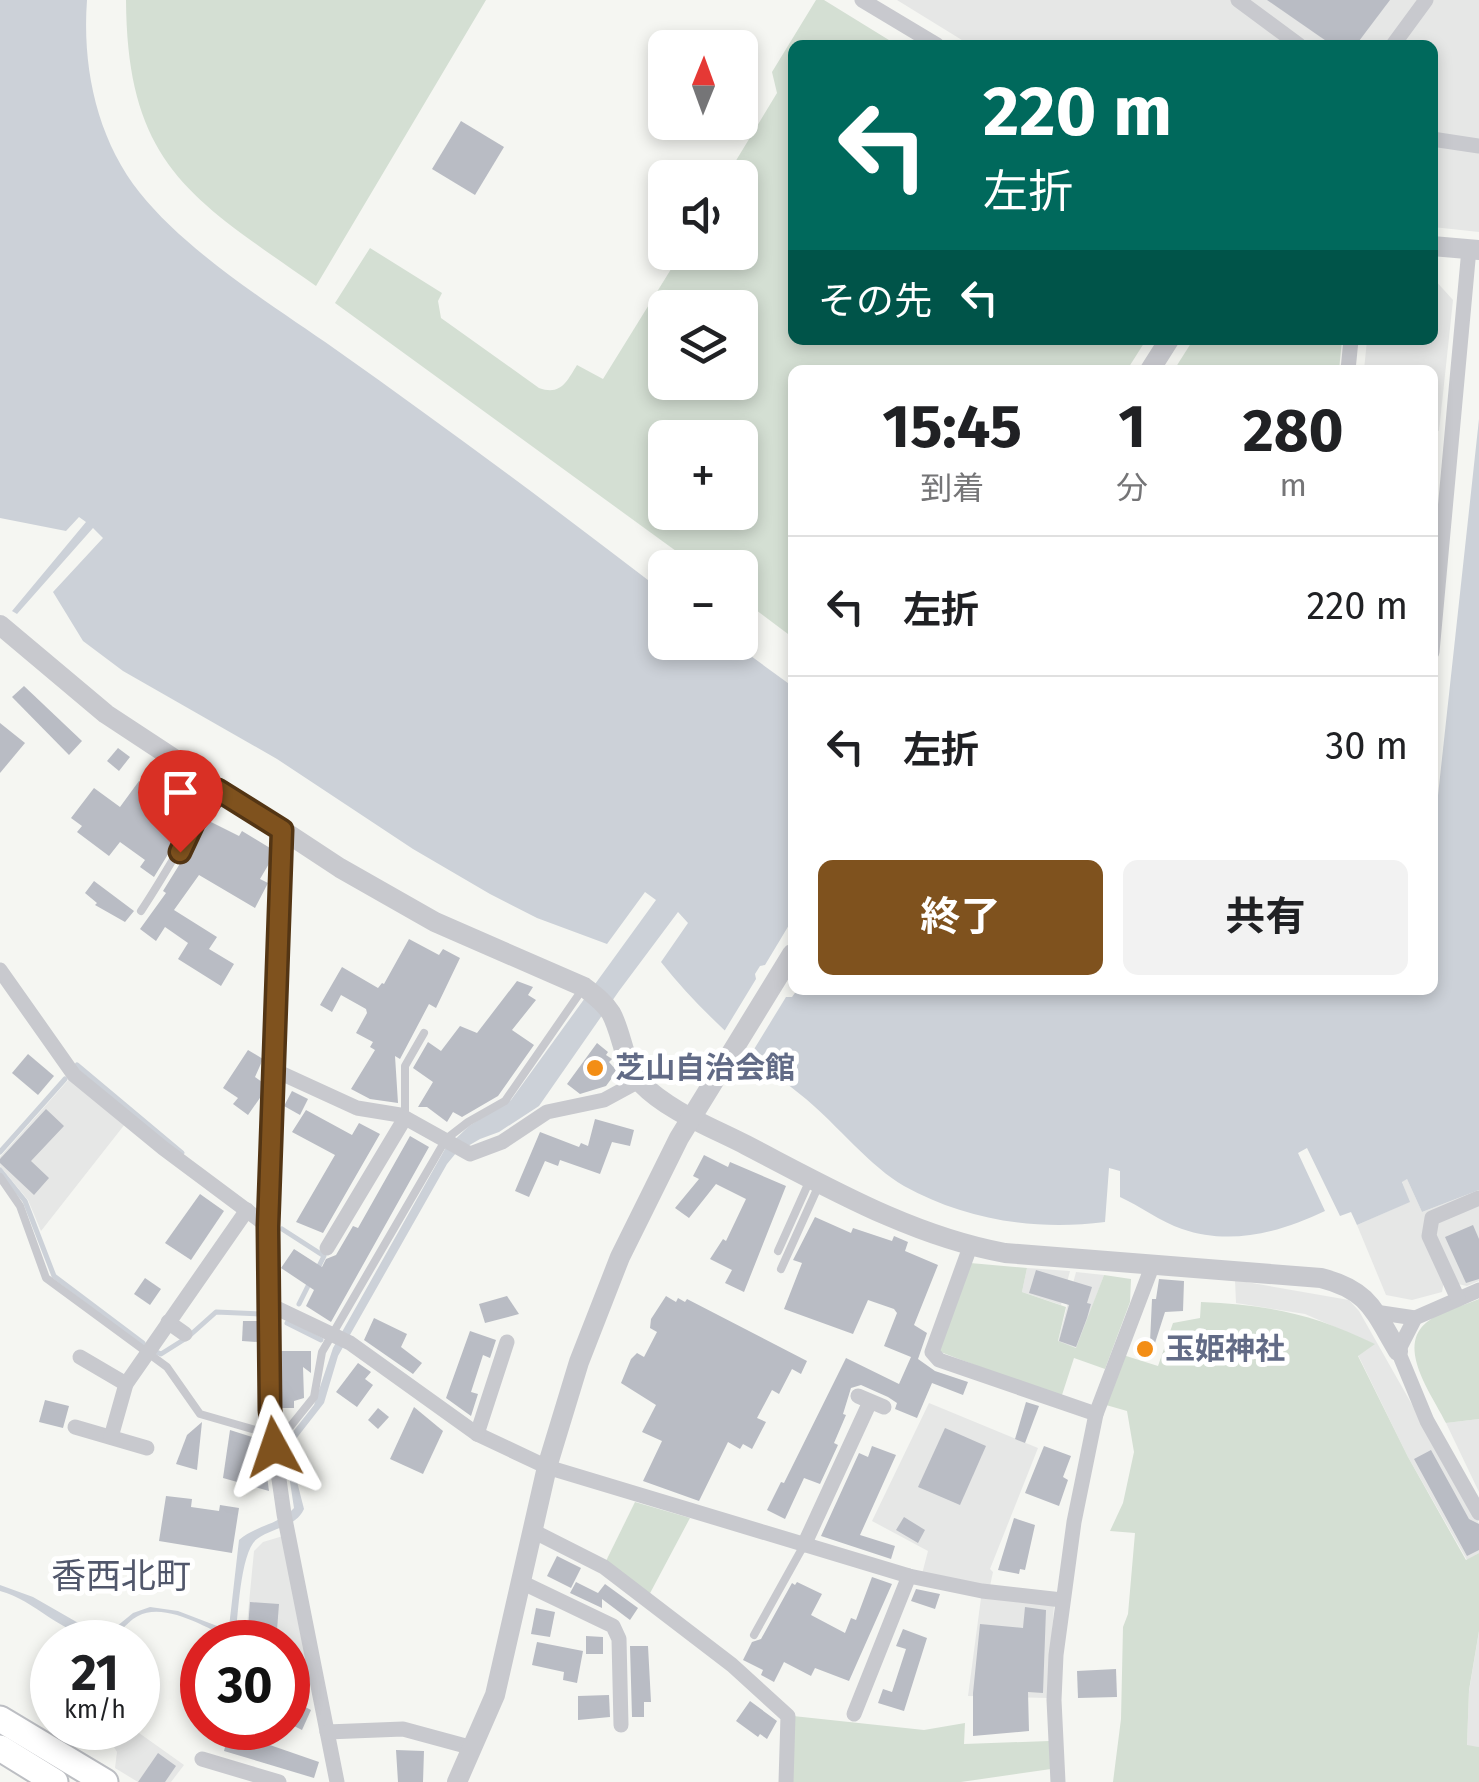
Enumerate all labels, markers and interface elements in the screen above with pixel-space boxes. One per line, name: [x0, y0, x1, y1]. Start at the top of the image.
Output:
north arrow: [648, 30, 758, 140]
map controls: [648, 30, 758, 660]
text: 220 m: [983, 70, 1172, 154]
icon: left: [818, 80, 948, 210]
button: sound: [648, 160, 758, 270]
text: 左折: [983, 165, 1073, 219]
icon: left: [952, 270, 1007, 325]
text: その先: [818, 278, 932, 324]
button: layers: [648, 290, 758, 400]
text: 15:45: [882, 391, 1022, 463]
text: 1: [1118, 391, 1146, 463]
text: 280: [1243, 395, 1344, 467]
button: +: [648, 420, 758, 530]
text: m: [1279, 466, 1307, 504]
text: 到着: [920, 469, 984, 507]
text: 分: [1116, 469, 1148, 507]
button: −: [648, 550, 758, 660]
icon: left: [818, 579, 873, 634]
text: 220 m: [1307, 583, 1408, 629]
text: 左折: [903, 587, 979, 633]
icon: left: [818, 719, 873, 774]
text: 30 m: [1325, 723, 1408, 769]
text: 左折: [903, 727, 979, 773]
pin: [138, 750, 223, 853]
icon: arrive: [153, 765, 208, 820]
button: 終了: [818, 860, 1103, 975]
button: 共有: [1123, 860, 1408, 975]
place label: 芝山自治会館: [615, 1050, 795, 1086]
marker: 芝山自治会館: [584, 1057, 606, 1079]
place label: 玉姫神社: [1165, 1331, 1285, 1367]
marker: 玉姫神社: [1134, 1338, 1156, 1360]
position arrow: [222, 1395, 326, 1499]
district label: 香西北町: [51, 1555, 191, 1597]
speed limit sign: 30: [180, 1620, 310, 1750]
text: 21: [71, 1643, 119, 1703]
text: km/h: [64, 1695, 126, 1725]

